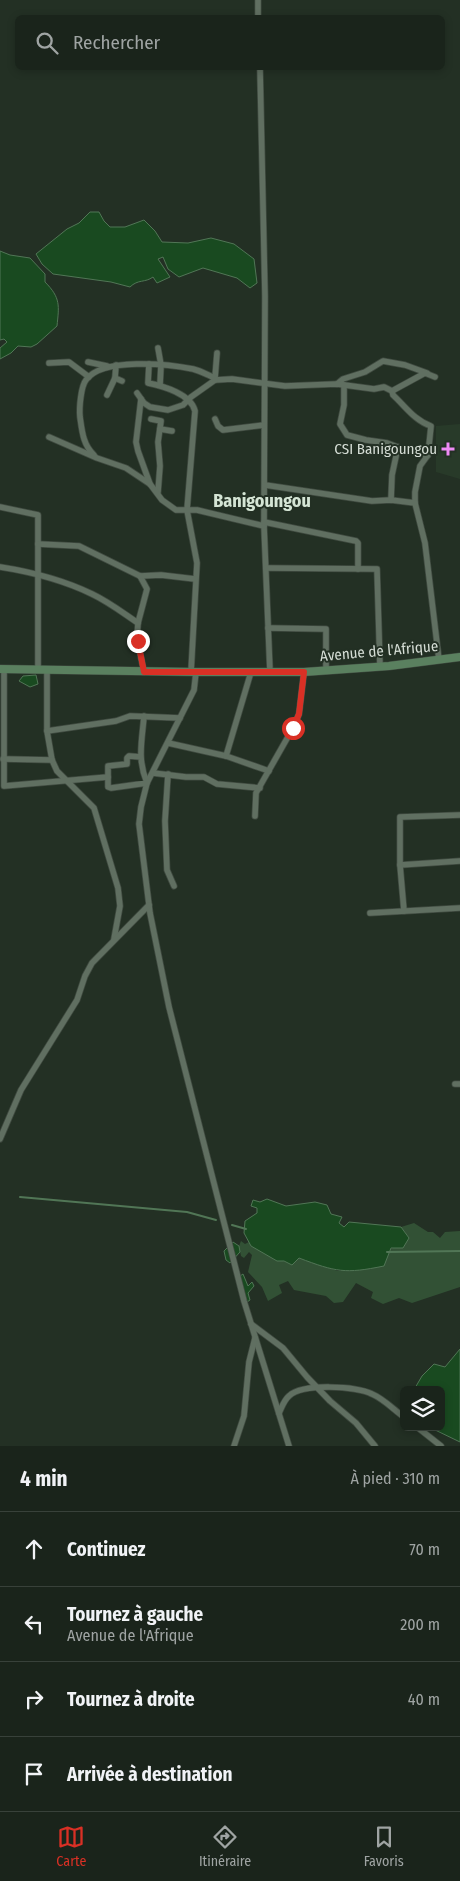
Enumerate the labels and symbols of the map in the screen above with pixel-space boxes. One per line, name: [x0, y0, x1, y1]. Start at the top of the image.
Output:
place label: CSI Banigoungou: [334, 440, 437, 458]
marker: CSI Banigoungou: [441, 442, 455, 456]
district label: Banigoungou: [213, 490, 311, 512]
route end: [127, 630, 150, 653]
street label: Avenue de l'Afrique: [319, 637, 439, 665]
route start: [282, 717, 305, 740]

